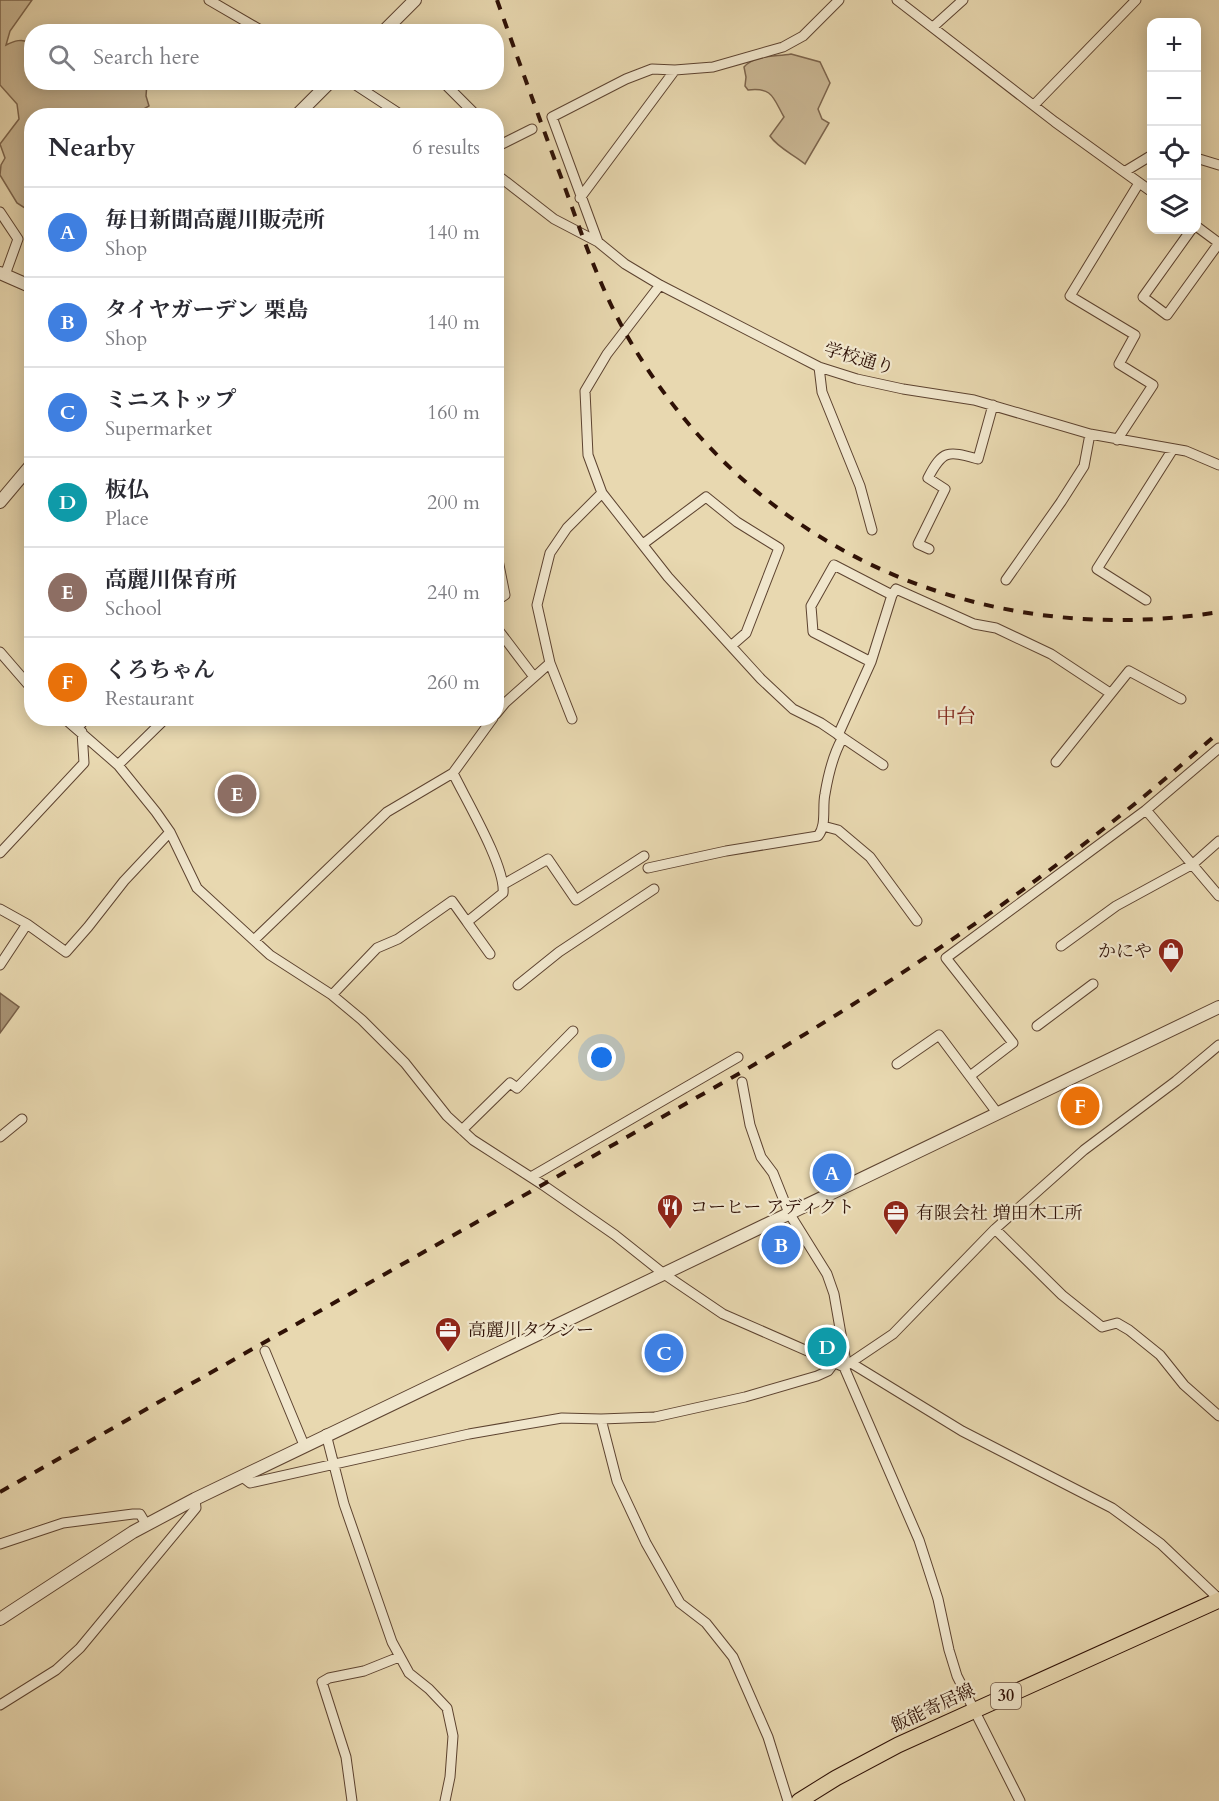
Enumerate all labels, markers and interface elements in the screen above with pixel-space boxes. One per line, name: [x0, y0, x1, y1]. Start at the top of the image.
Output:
map controls: [1147, 18, 1201, 234]
button: +: [1147, 18, 1201, 72]
search box: [24, 24, 504, 90]
icon: search: [45, 41, 78, 74]
text: Search here: [93, 42, 200, 72]
button: −: [1147, 72, 1201, 126]
button: locate: [1147, 126, 1201, 180]
text: Nearby: [48, 130, 136, 165]
text: 6 results: [412, 134, 480, 161]
button: layers: [1147, 180, 1201, 234]
text: 毎日新聞高麗川販売所: [105, 205, 325, 235]
text: A: [60, 219, 75, 246]
text: 140 m: [427, 219, 480, 246]
text: Shop: [105, 235, 147, 262]
text: タイヤガーデン 栗島: [105, 295, 308, 325]
text: B: [60, 309, 75, 336]
text: 140 m: [427, 309, 480, 336]
text: Shop: [105, 325, 147, 352]
street label: 学校通り: [821, 337, 897, 381]
text: ミニストップ: [105, 385, 236, 415]
text: C: [60, 399, 75, 426]
text: 160 m: [427, 399, 480, 426]
text: Supermarket: [105, 415, 212, 442]
text: 板仏: [105, 475, 149, 505]
text: D: [59, 489, 76, 516]
text: 200 m: [427, 489, 480, 516]
text: Place: [105, 505, 149, 532]
text: 高麗川保育所: [105, 565, 237, 595]
text: E: [61, 579, 74, 606]
text: 240 m: [427, 579, 480, 606]
text: School: [105, 595, 162, 622]
text: くろちゃん: [105, 655, 215, 685]
text: F: [62, 669, 73, 696]
text: 260 m: [427, 669, 480, 696]
text: Restaurant: [105, 685, 194, 712]
district label: 中台: [936, 703, 976, 730]
pin: E: [218, 772, 256, 816]
shop icon: かにや: [1156, 936, 1186, 974]
place label: かにや: [1098, 939, 1152, 964]
your location: [587, 1043, 616, 1072]
pin: F: [1060, 1084, 1100, 1128]
pin: A: [812, 1150, 852, 1196]
restaurant icon: コーヒー アディクト: [655, 1192, 685, 1230]
place label: コーヒー アディクト: [690, 1195, 855, 1220]
office icon: 有限会社 増田木工所: [881, 1198, 911, 1236]
place label: 有限会社 増田木工所: [916, 1201, 1083, 1226]
pin: B: [762, 1222, 800, 1268]
office icon: 高麗川タクシー: [433, 1315, 463, 1353]
place label: 高麗川タクシー: [468, 1318, 594, 1343]
pin: D: [808, 1324, 846, 1370]
pin: C: [644, 1330, 684, 1376]
street label: 飯能寄居線: [887, 1678, 979, 1738]
road number: 30: [991, 1683, 1021, 1709]

